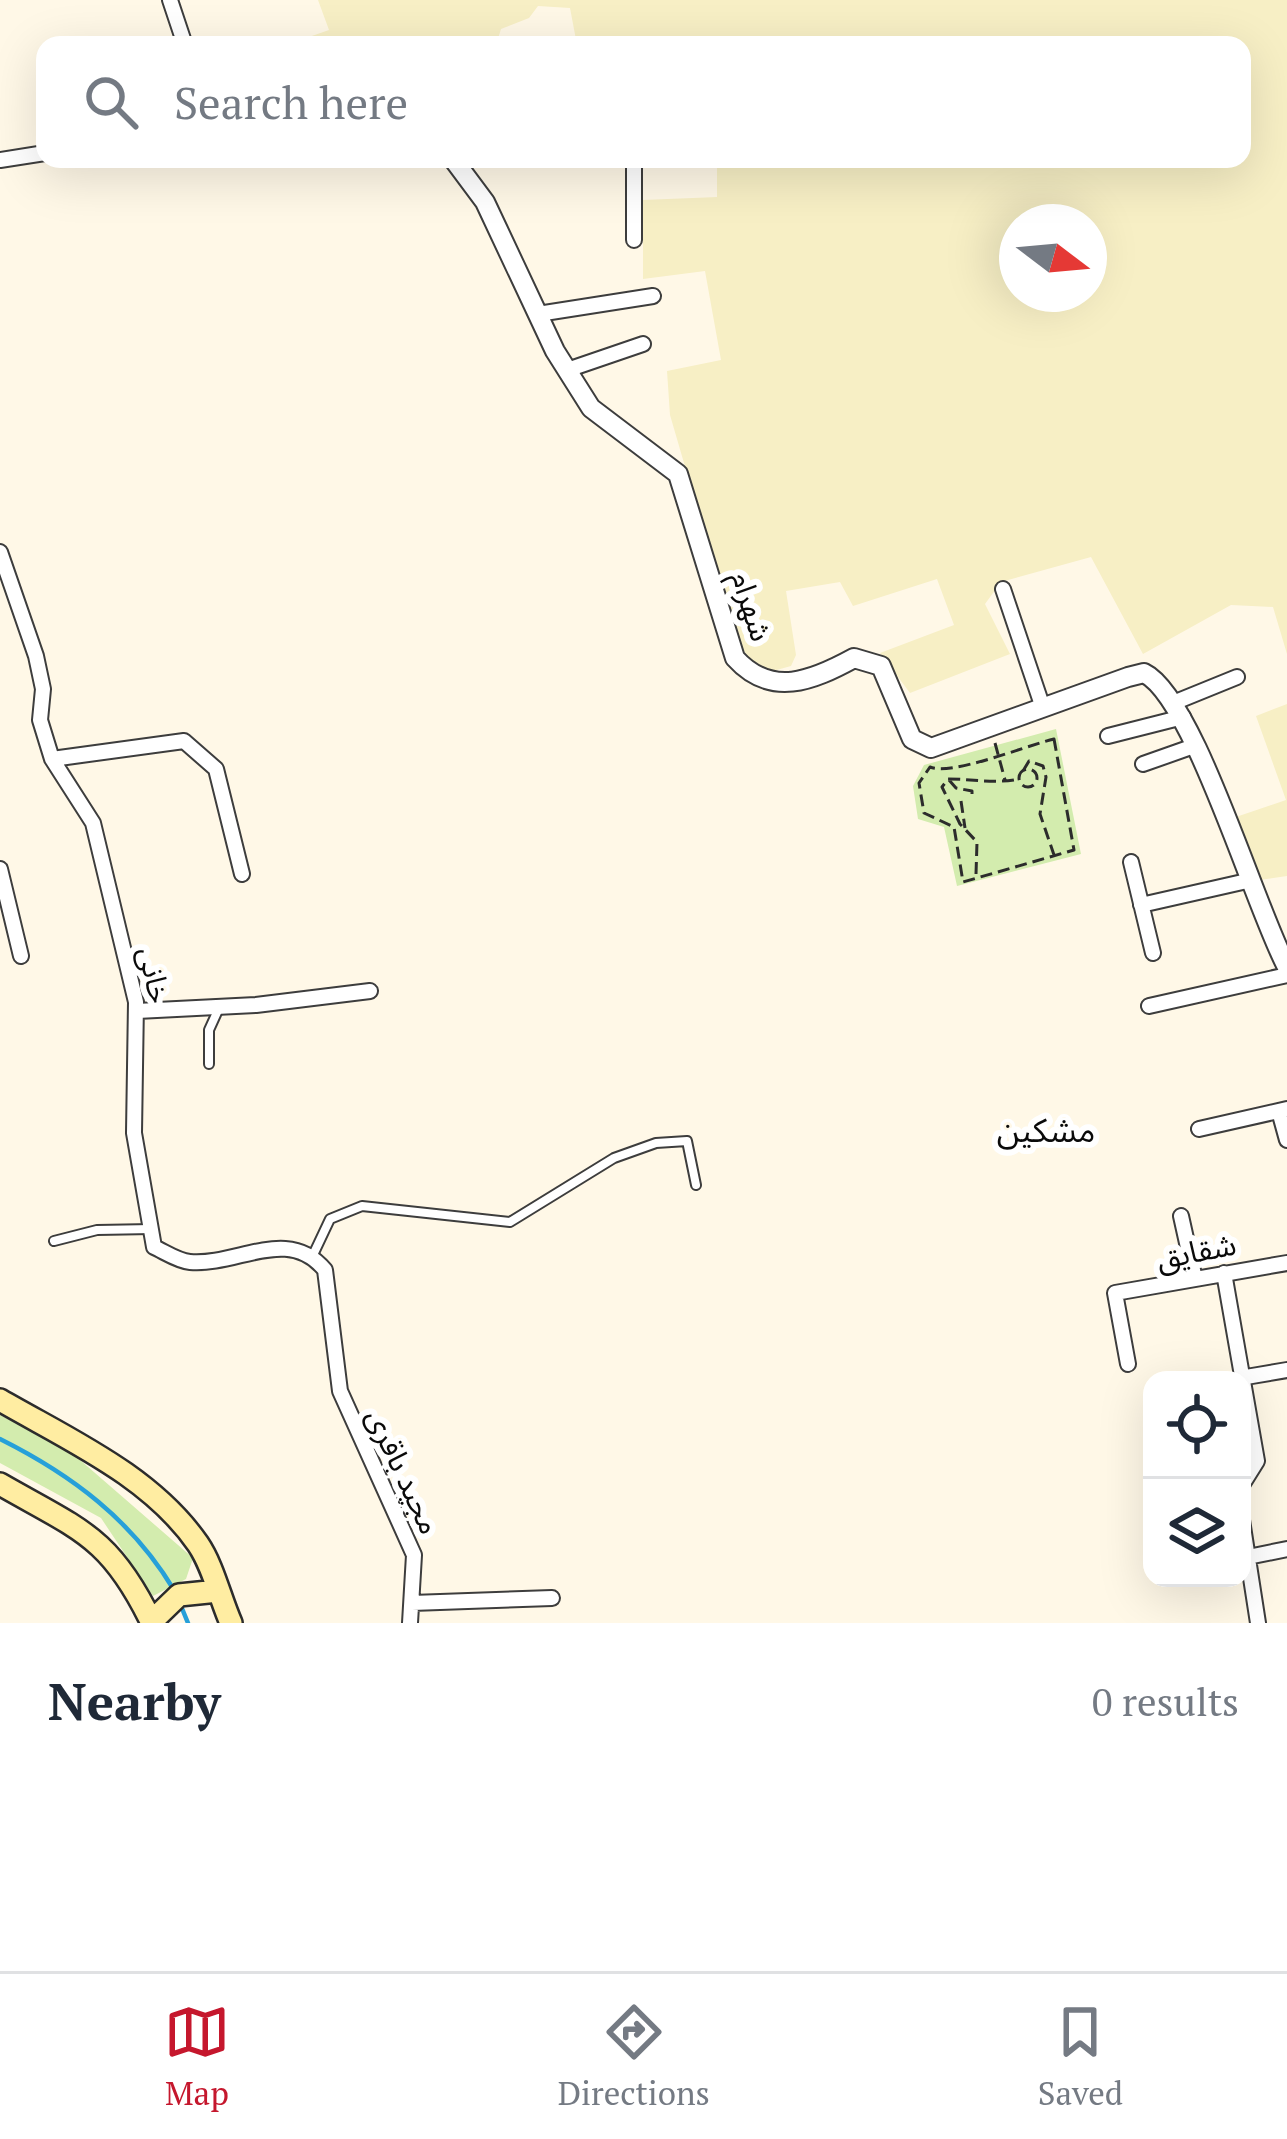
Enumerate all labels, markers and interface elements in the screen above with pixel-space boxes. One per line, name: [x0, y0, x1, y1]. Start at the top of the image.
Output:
search box: [36, 36, 1251, 168]
icon: search: [78, 69, 144, 135]
text: Search here: [174, 72, 408, 132]
north arrow: [999, 204, 1107, 312]
street label: شهرام: [719, 566, 782, 647]
street label: خانی: [130, 943, 180, 1007]
district label: مشکین: [997, 1108, 1095, 1151]
street label: شقایق: [1153, 1224, 1239, 1278]
map controls: [1143, 1371, 1251, 1587]
button: locate: [1143, 1371, 1251, 1479]
street label: مجید باقری: [358, 1402, 450, 1540]
button: layers: [1143, 1479, 1251, 1587]
text: Nearby: [48, 1667, 221, 1735]
text: 0 results: [1092, 1675, 1239, 1727]
tab: Map: [164, 1999, 230, 2114]
tab: Directions: [558, 1999, 710, 2114]
tab: Saved: [1038, 1999, 1123, 2114]

